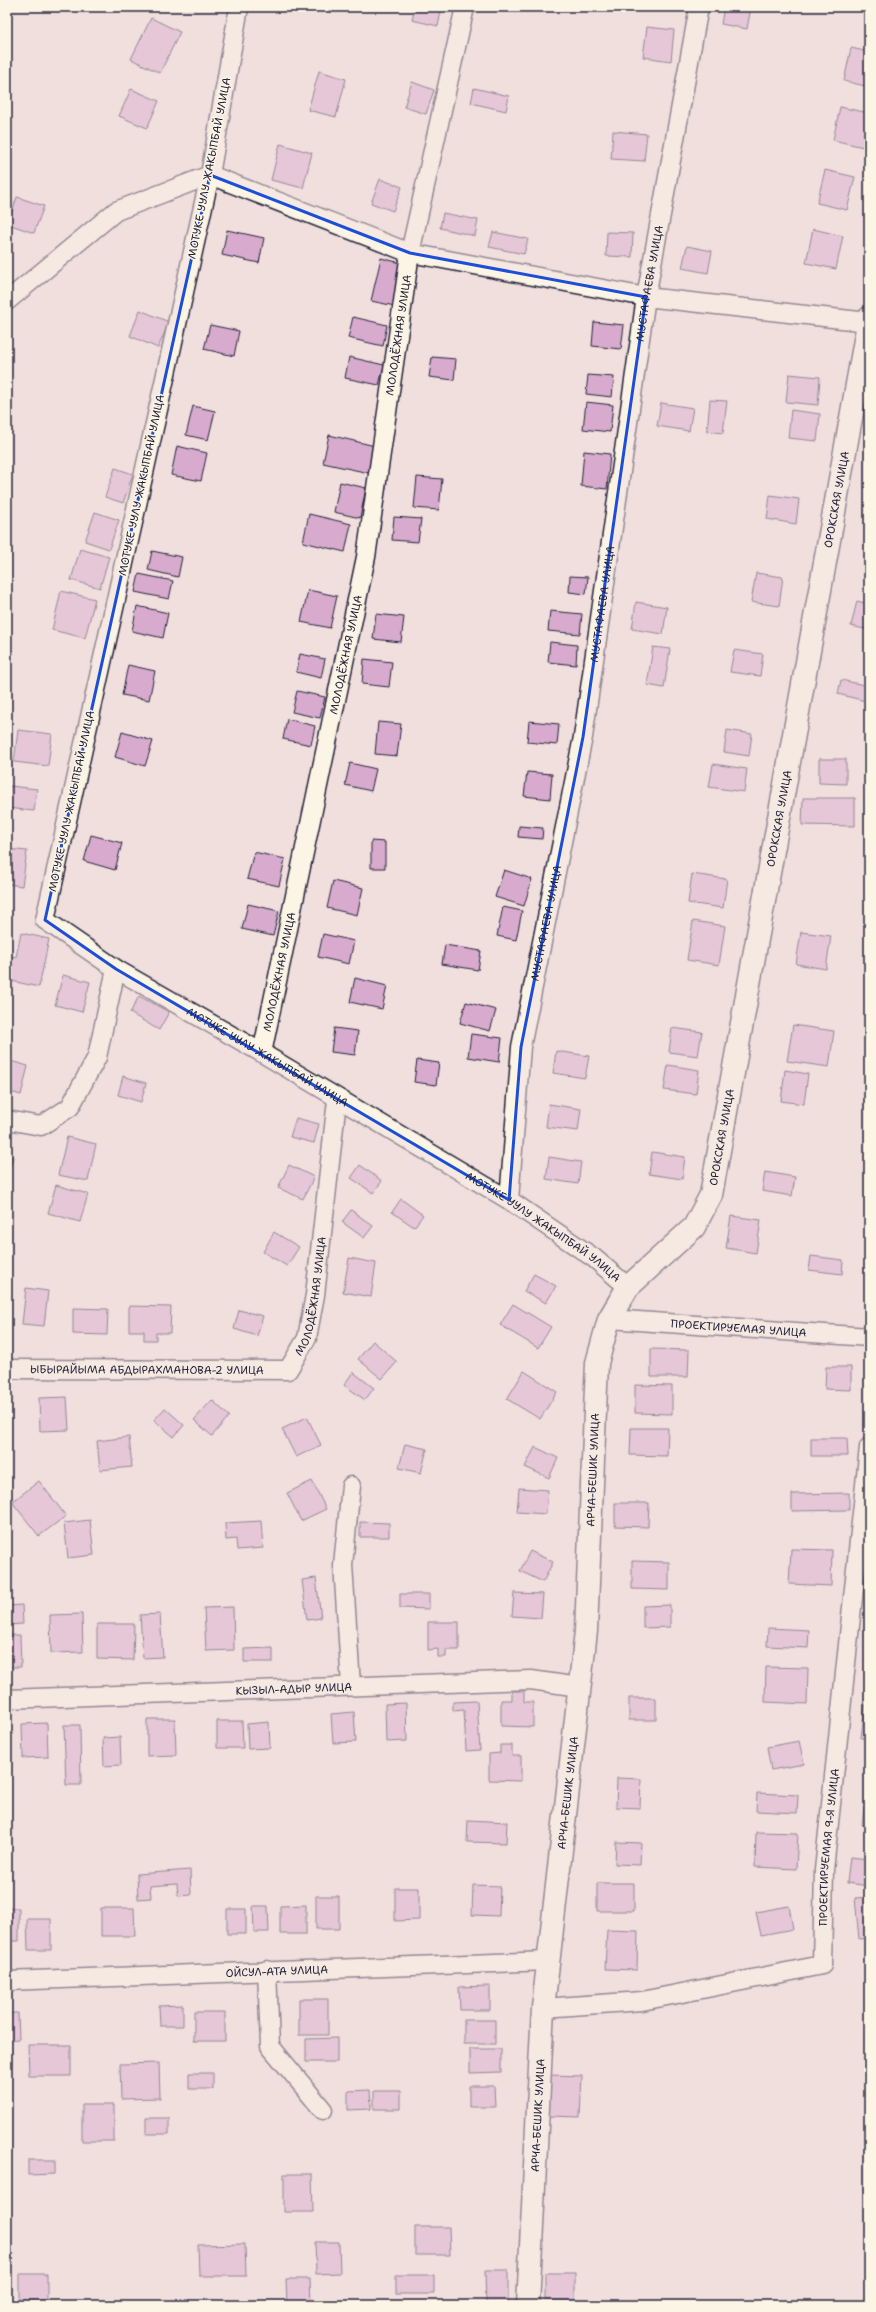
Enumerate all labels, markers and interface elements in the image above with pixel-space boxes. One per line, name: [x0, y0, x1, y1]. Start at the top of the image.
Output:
street label: МОТУКЕ УУЛУ ЖАКЫПБАЙ УЛИЦА: [184, 76, 234, 260]
street label: МУСТАФАЕВА УЛИЦА: [633, 224, 667, 343]
street label: МОЛОДЁЖНАЯ УЛИЦА: [382, 274, 415, 396]
street label: МОТУКЕ УУЛУ ЖАКЫПБАЙ УЛИЦА: [114, 393, 168, 577]
street label: ОРОКСКАЯ УЛИЦА: [821, 450, 853, 549]
street label: МУСТАФАЕВА УЛИЦА: [587, 545, 618, 663]
street label: МОЛОДЁЖНАЯ УЛИЦА: [326, 594, 366, 716]
street label: МОТУКЕ УУЛУ ЖАКЫПБАЙ УЛИЦА: [44, 709, 98, 893]
street label: ОРОКСКАЯ УЛИЦА: [763, 769, 795, 868]
street label: МУСТАФАЕВА УЛИЦА: [527, 864, 565, 982]
street label: МОЛОДЁЖНАЯ УЛИЦА: [260, 911, 299, 1033]
street label: МОТУКЕ УУЛУ ЖАКЫПБАЙ УЛИЦА: [184, 1004, 351, 1111]
street label: ОРОКСКАЯ УЛИЦА: [706, 1088, 738, 1187]
street label: МОТУКЕ УУЛУ ЖАКЫПБАЙ УЛИЦА: [463, 1169, 624, 1285]
street label: МОЛОДЁЖНАЯ УЛИЦА: [291, 1236, 330, 1358]
street label: ПРОЕКТИРУЕМАЯ УЛИЦА: [670, 1316, 807, 1341]
street label: ЫБЫРАЙЫМА АБДЫРАХМАНОВА-2 УЛИЦА: [30, 1361, 264, 1378]
street label: АРЧА-БЕШИК УЛИЦА: [583, 1413, 603, 1527]
street label: КЫЗЫЛ-АДЫР УЛИЦА: [235, 1679, 352, 1699]
street label: АРЧА-БЕШИК УЛИЦА: [554, 1736, 582, 1850]
street label: ПРОЕКТИРУЕМАЯ 9-Я УЛИЦА: [816, 1768, 843, 1926]
street label: ОЙСУЛ-АТА УЛИЦА: [225, 1962, 328, 1981]
street label: АРЧА-БЕШИК УЛИЦА: [528, 2058, 548, 2172]

